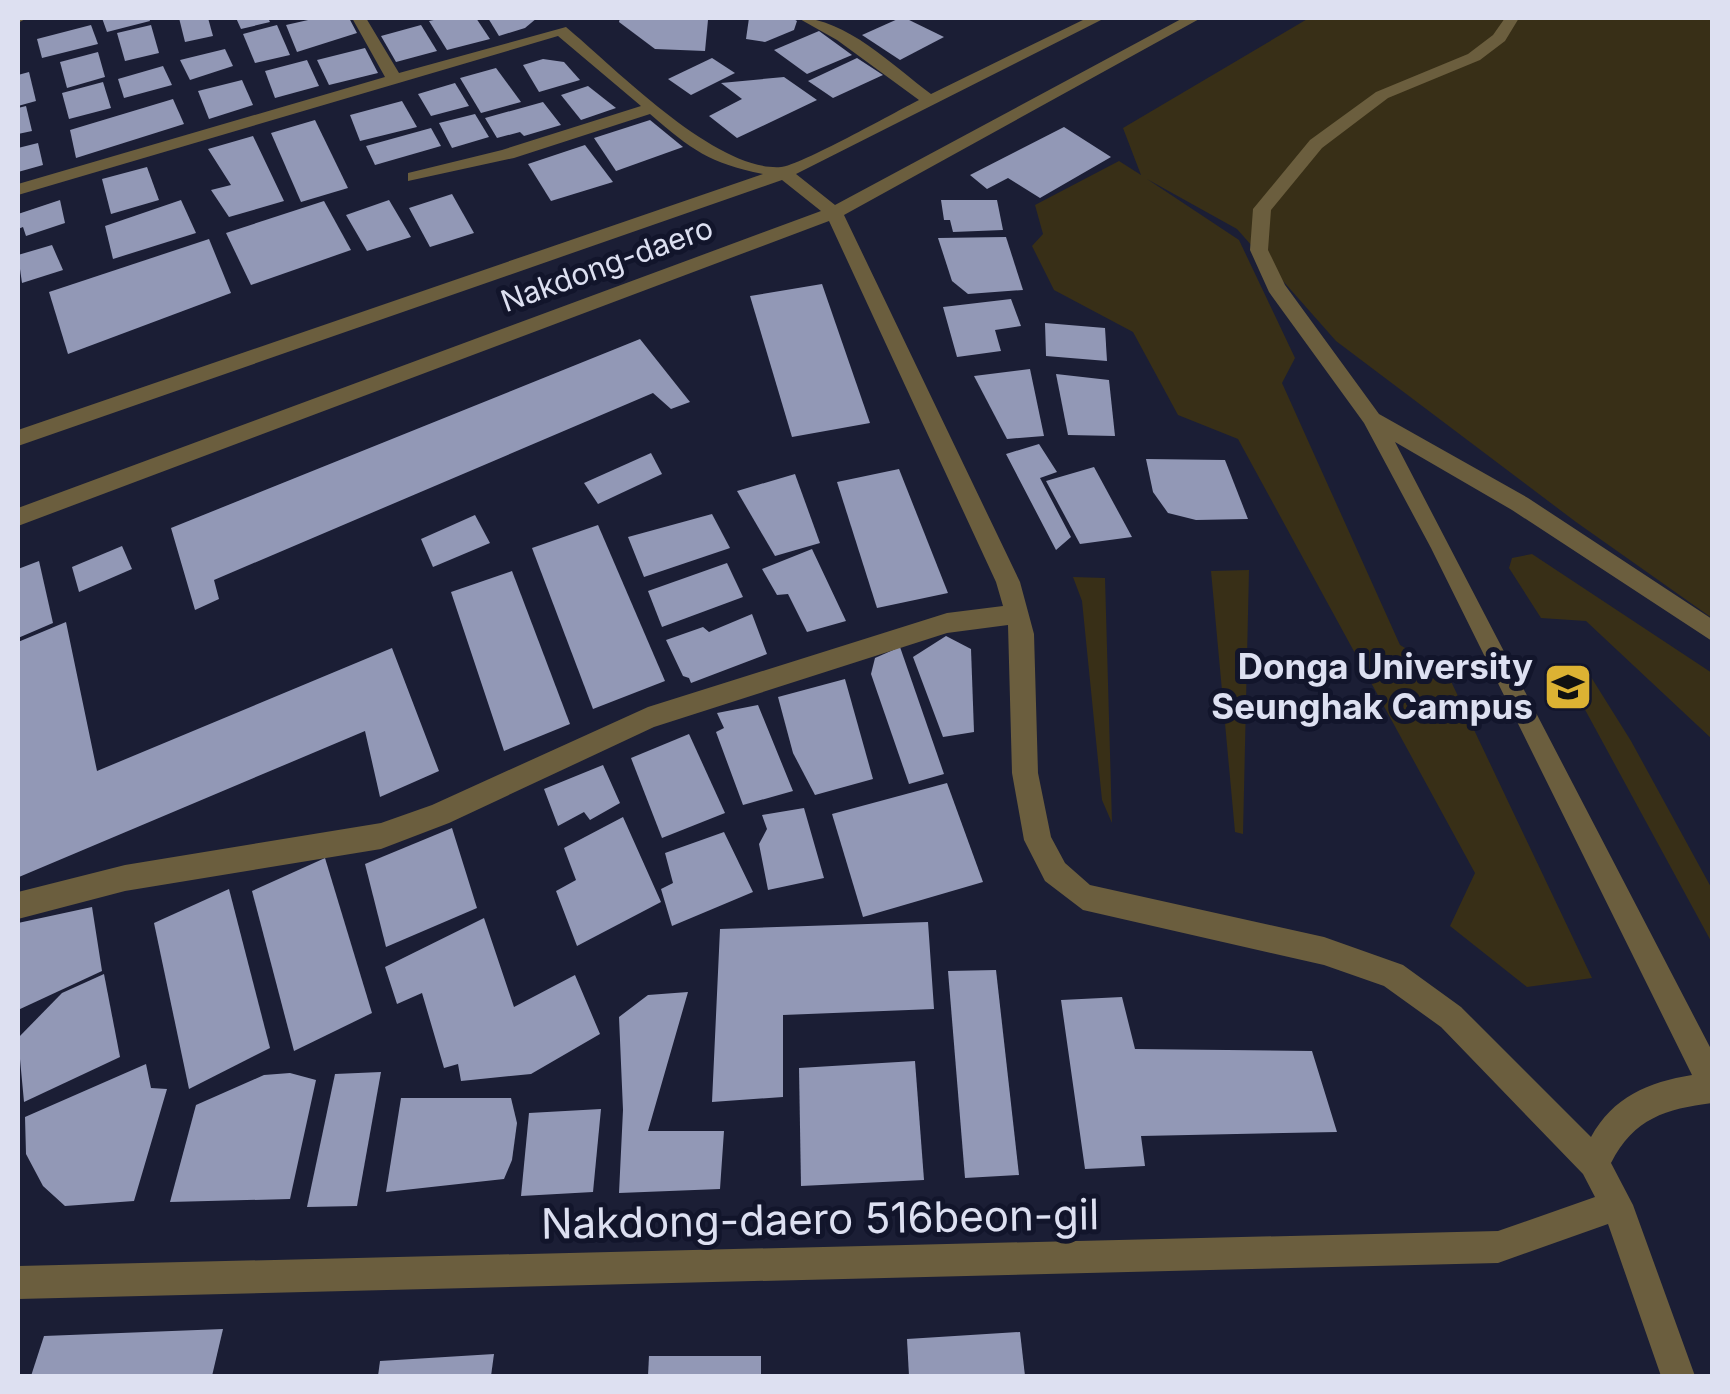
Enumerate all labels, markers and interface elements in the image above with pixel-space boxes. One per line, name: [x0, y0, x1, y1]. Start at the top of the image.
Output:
street label: Nakdong-daero: [496, 209, 718, 319]
place label: Donga University Seunghak Campus: [1211, 645, 1533, 727]
school or university icon: Donga University Seunghak Campus: [1542, 661, 1594, 713]
street label: Nakdong-daero 516beon-gil: [540, 1188, 1100, 1249]

